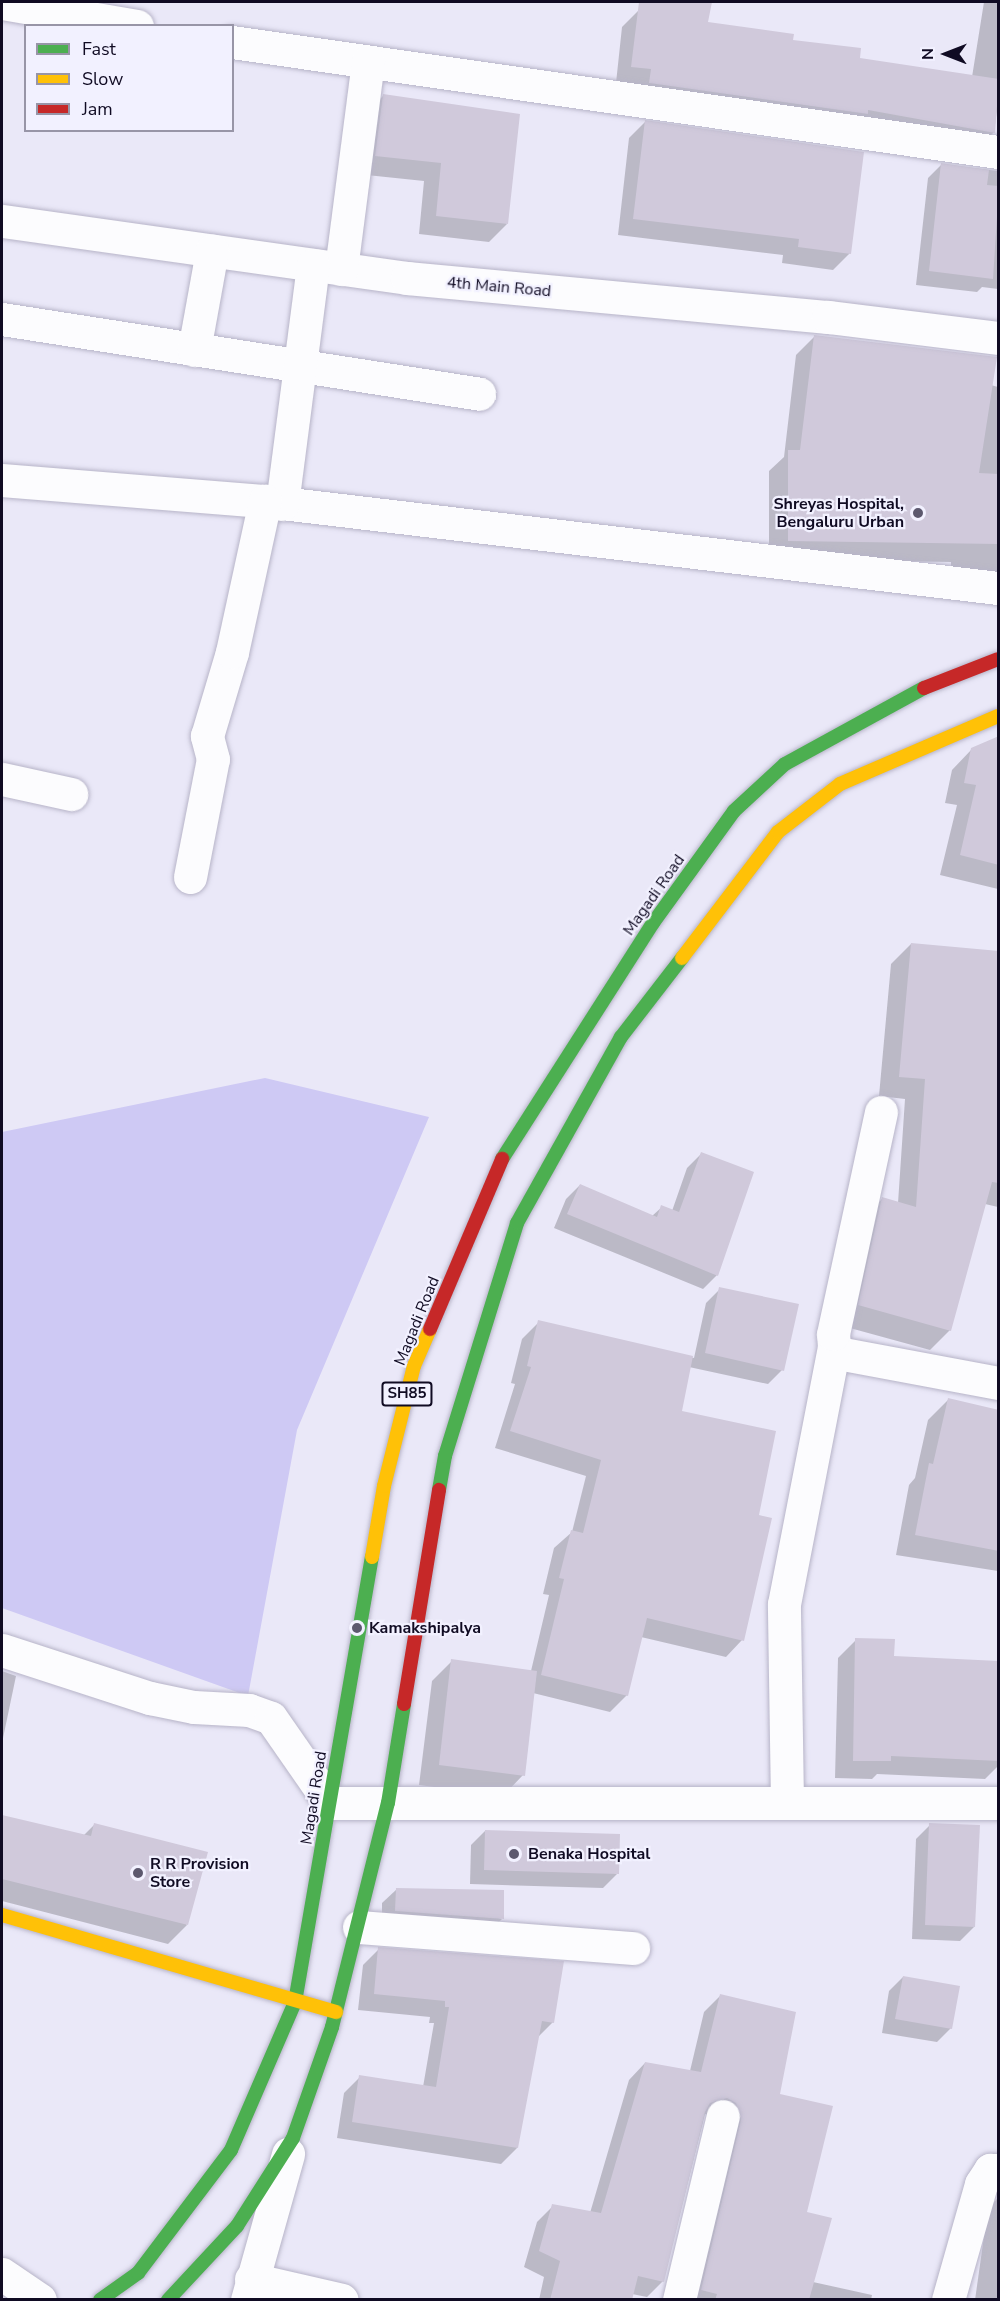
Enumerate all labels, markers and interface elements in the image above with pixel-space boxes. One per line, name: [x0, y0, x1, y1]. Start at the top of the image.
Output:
legend: [24, 24, 234, 132]
north arrow: [916, 24, 976, 84]
text: Fast: [82, 37, 116, 61]
text: N: [917, 48, 939, 60]
text: Slow: [82, 67, 123, 91]
text: Jam: [82, 97, 113, 121]
street label: 4th Main Road: [446, 273, 552, 301]
place label: Shreyas Hospital, Bengaluru Urban: [774, 494, 904, 532]
marker: Shreyas Hospital, Bengaluru Urban: [909, 504, 927, 522]
street label: Magadi Road: [619, 851, 689, 939]
street label: Magadi Road: [390, 1274, 444, 1368]
road number: SH85: [380, 1382, 434, 1406]
place label: Kamakshipalya: [369, 1618, 481, 1638]
marker: Kamakshipalya: [350, 1621, 364, 1635]
street label: Magadi Road: [297, 1750, 331, 1846]
place label: Benaka Hospital: [528, 1844, 650, 1864]
marker: Benaka Hospital: [505, 1845, 523, 1863]
place label: R R Provision Store: [150, 1854, 249, 1892]
marker: R R Provision Store: [131, 1866, 145, 1880]

